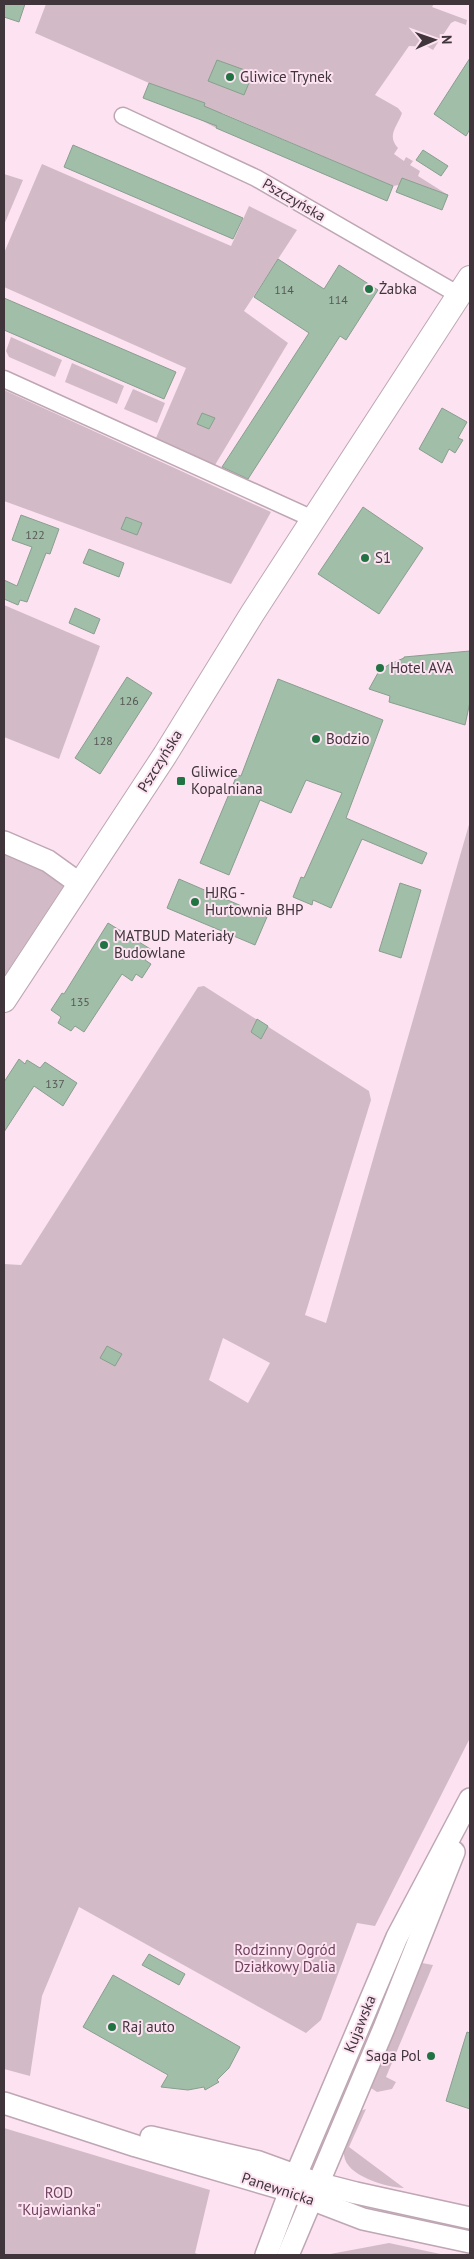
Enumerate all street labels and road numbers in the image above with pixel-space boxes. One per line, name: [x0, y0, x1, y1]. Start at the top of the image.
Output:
street label: Pszczyńska: [259, 174, 329, 225]
street label: Pszczyńska: [133, 726, 186, 795]
street label: Kujawska: [339, 1992, 380, 2055]
street label: Panewnicka: [239, 2168, 317, 2209]

